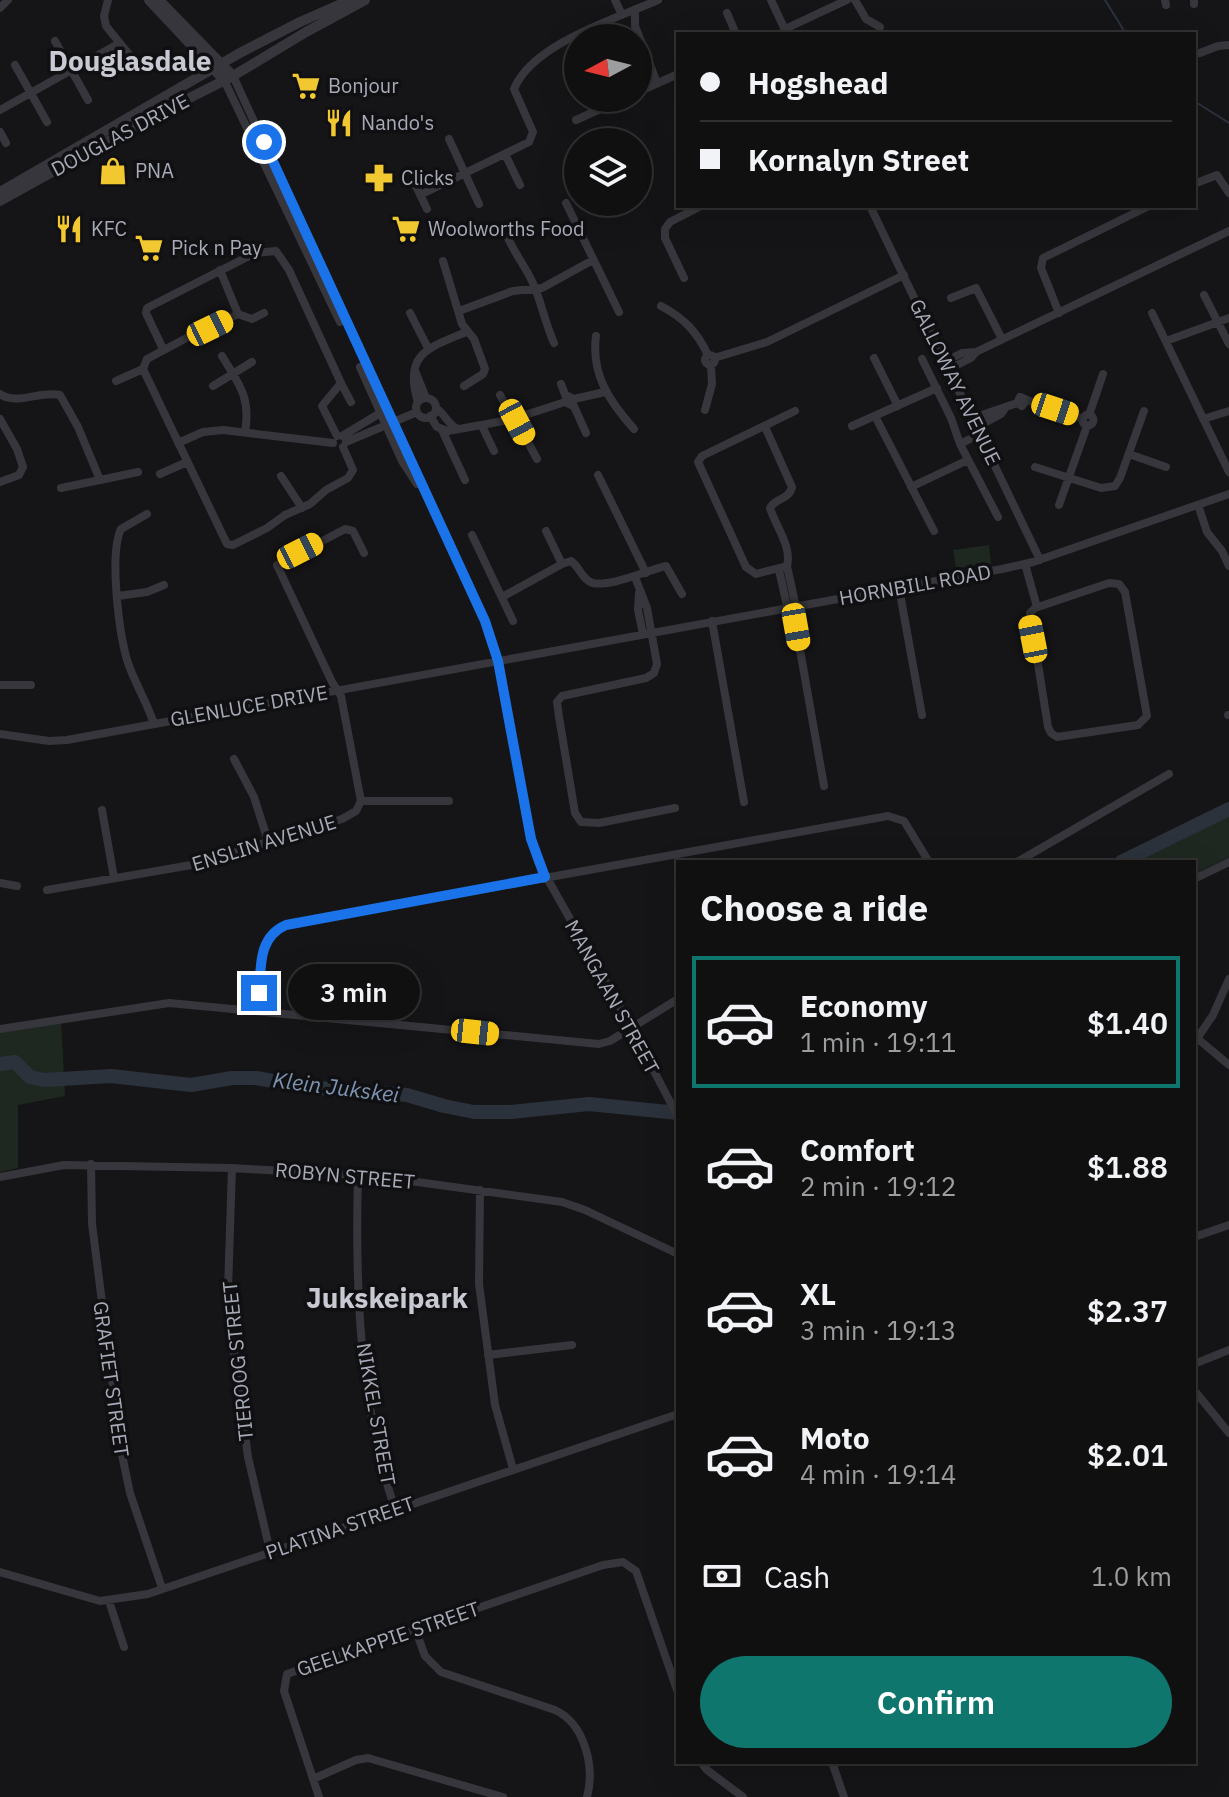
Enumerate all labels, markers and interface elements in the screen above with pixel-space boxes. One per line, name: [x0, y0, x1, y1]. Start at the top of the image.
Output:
north arrow: [564, 24, 652, 112]
map controls: [564, 24, 652, 216]
district label: Douglasdale: [48, 42, 212, 79]
text: Hogshead: [748, 63, 888, 102]
supermarket icon: Bonjour: [291, 71, 321, 101]
place label: Bonjour: [328, 72, 399, 99]
street label: DOUGLAS DRIVE: [46, 87, 194, 182]
restaurant icon: Nando's: [324, 108, 354, 138]
place label: Nando's: [361, 109, 434, 136]
route start: [246, 124, 282, 160]
button: layers: [564, 128, 652, 216]
text: Kornalyn Street: [748, 140, 969, 179]
shop icon: PNA: [98, 156, 128, 186]
place label: PNA: [135, 157, 174, 184]
pharmacy icon: Clicks: [364, 163, 394, 193]
place label: Clicks: [401, 164, 454, 191]
restaurant icon: KFC: [54, 214, 84, 244]
supermarket icon: Woolworths Food: [391, 214, 421, 244]
place label: KFC: [91, 215, 127, 242]
place label: Woolworths Food: [428, 215, 585, 242]
supermarket icon: Pick n Pay: [134, 233, 164, 263]
place label: Pick n Pay: [171, 234, 262, 261]
street label: GALLOWAY AVENUE: [904, 294, 1007, 469]
car: [183, 307, 237, 349]
car: [1028, 390, 1082, 428]
car: [495, 395, 539, 449]
car: [273, 529, 327, 573]
street label: HORNBILL ROAD: [837, 558, 993, 611]
car: [780, 601, 812, 653]
car: [1017, 613, 1049, 665]
street label: GLENLUCE DRIVE: [168, 678, 330, 733]
street label: ENSLIN AVENUE: [188, 808, 339, 877]
text: Choose a ride: [700, 884, 928, 931]
street label: MANGAAN STREET: [559, 915, 666, 1079]
callout: 3 min: [287, 965, 419, 1021]
route end: [241, 975, 277, 1011]
text: 3 min: [320, 975, 388, 1009]
icon: car: [704, 986, 776, 1058]
text: Economy: [800, 986, 928, 1025]
text: $1.40: [1087, 1003, 1168, 1042]
car: [450, 1018, 500, 1046]
text: 1 min · 19:11: [800, 1025, 956, 1059]
water label: Klein Jukskei: [271, 1064, 401, 1109]
icon: car: [704, 1130, 776, 1202]
text: Comfort: [800, 1130, 915, 1169]
text: $1.88: [1087, 1147, 1168, 1186]
street label: ROBYN STREET: [274, 1156, 416, 1195]
text: 2 min · 19:12: [800, 1169, 956, 1203]
icon: car: [704, 1274, 776, 1346]
text: XL: [800, 1274, 836, 1313]
district label: Jukskeipark: [306, 1279, 469, 1316]
street label: TIEROOG STREET: [216, 1280, 259, 1442]
text: $2.37: [1087, 1291, 1168, 1330]
street label: GRAFIET STREET: [87, 1299, 136, 1458]
text: 3 min · 19:13: [800, 1313, 956, 1347]
street label: NIKKEL STREET: [351, 1341, 402, 1487]
icon: car: [704, 1418, 776, 1490]
text: Moto: [800, 1418, 870, 1457]
text: $2.01: [1087, 1435, 1168, 1474]
text: 4 min · 19:14: [800, 1457, 956, 1491]
street label: PLATINA STREET: [262, 1489, 418, 1566]
icon: cash: [700, 1554, 744, 1598]
text: Cash: [764, 1557, 830, 1596]
text: 1.0 km: [1091, 1559, 1172, 1593]
street label: GEELKAPPIE STREET: [293, 1595, 483, 1683]
button: Confirm: [700, 1656, 1172, 1748]

